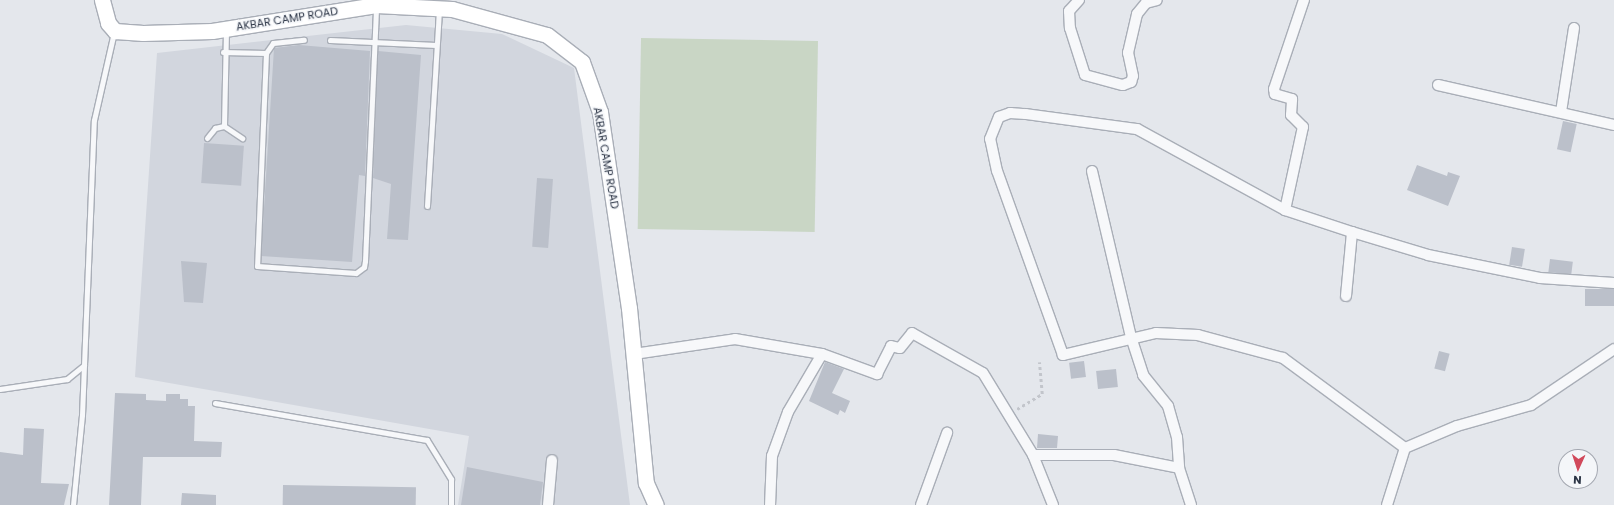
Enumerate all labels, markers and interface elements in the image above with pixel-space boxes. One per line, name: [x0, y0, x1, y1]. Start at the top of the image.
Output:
street label: AKBAR CAMP ROAD: [235, 4, 339, 34]
street label: AKBAR CAMP ROAD: [591, 106, 621, 210]
north arrow: [1558, 449, 1598, 489]
text: N: [1573, 472, 1582, 488]

